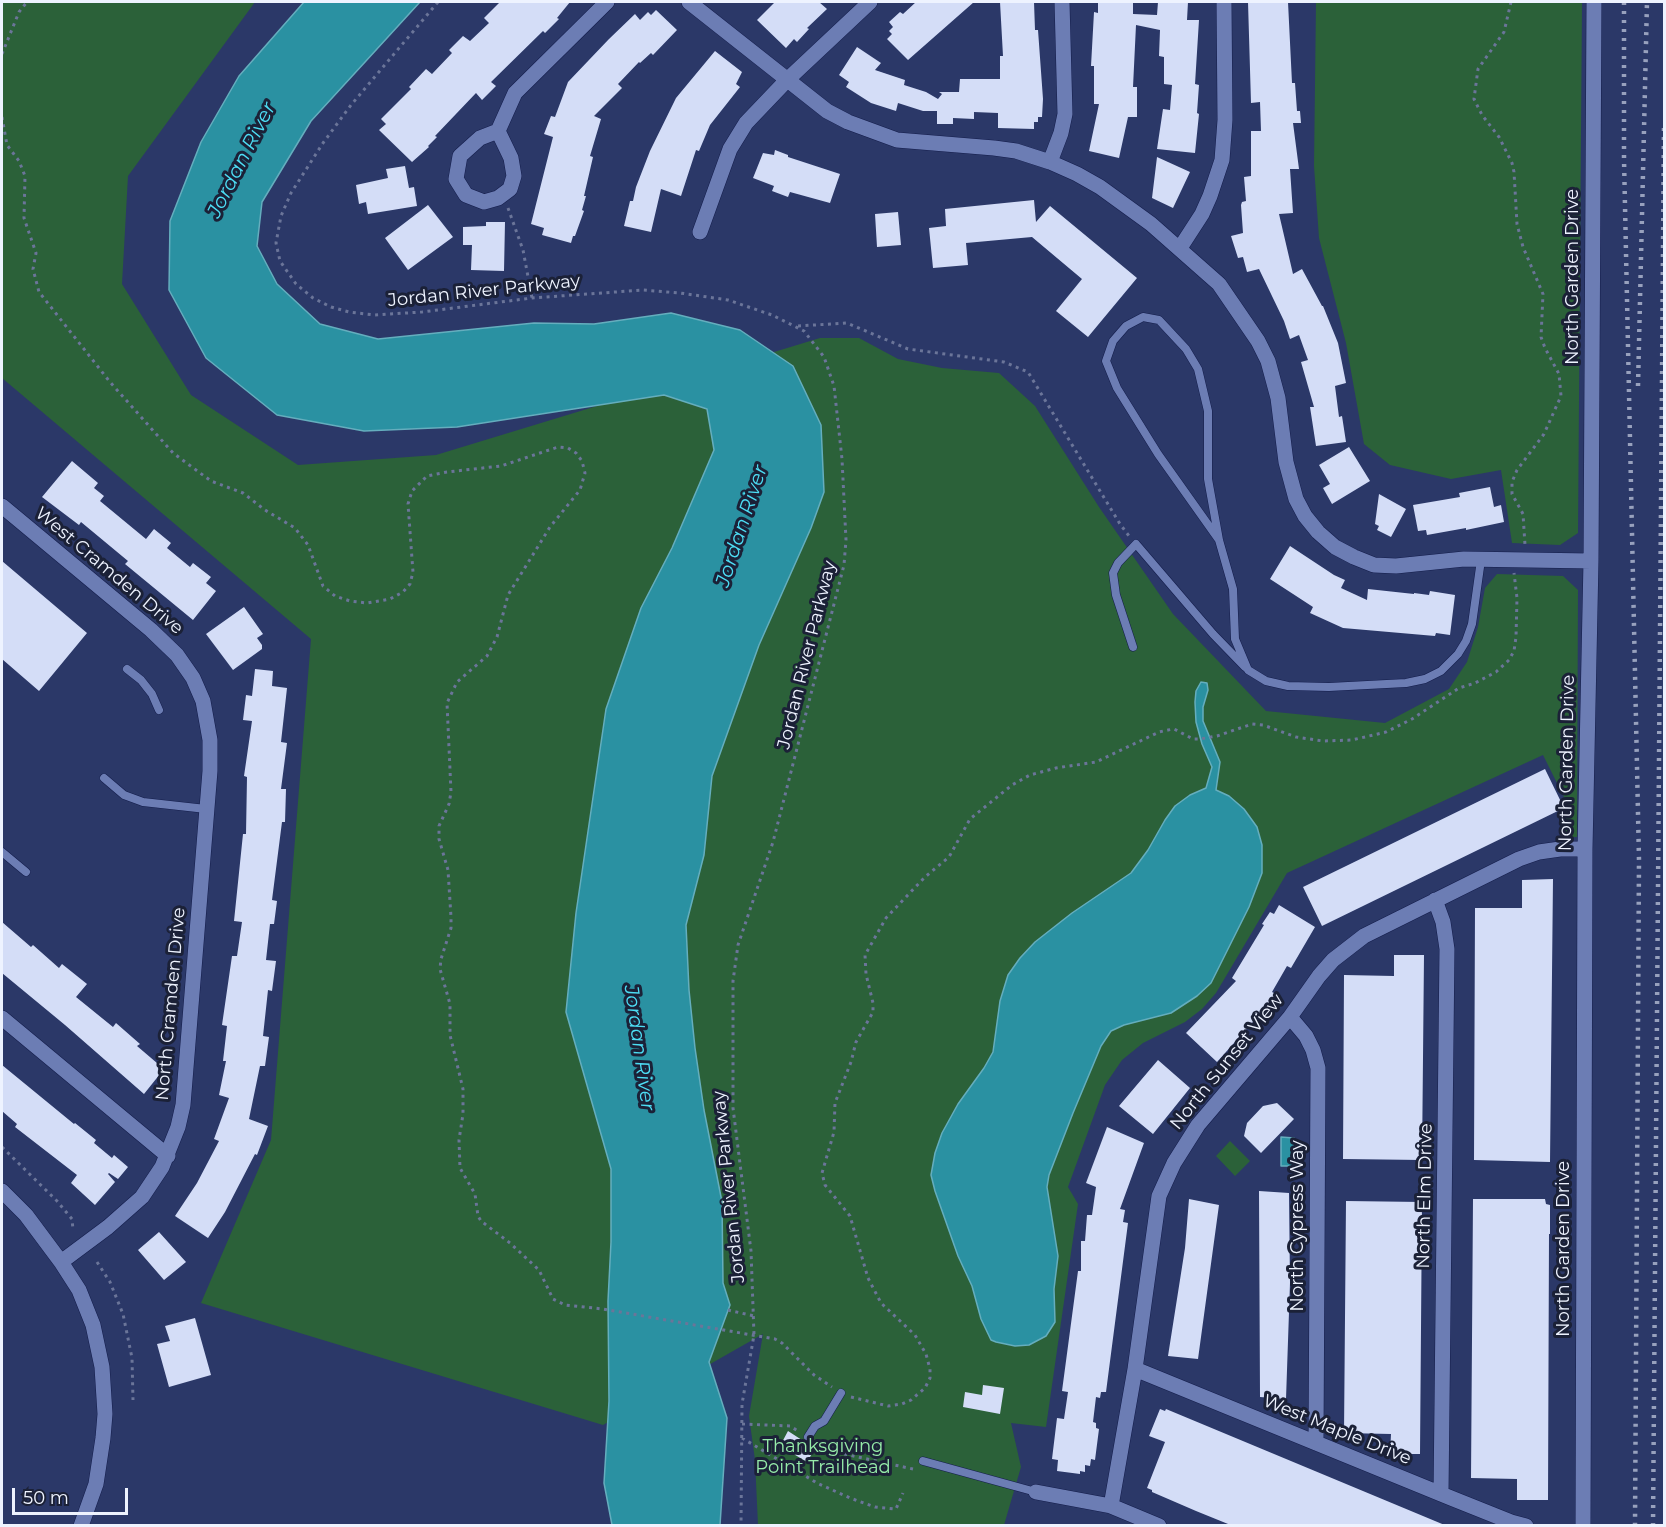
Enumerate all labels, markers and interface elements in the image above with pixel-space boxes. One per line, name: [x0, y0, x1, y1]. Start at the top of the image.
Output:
water label: Jordan River: [203, 98, 281, 222]
street label: North Garden Drive: [1562, 189, 1584, 365]
street label: Jordan River Parkway: [387, 270, 581, 312]
water label: Jordan River: [711, 462, 773, 590]
street label: West Cramden Drive: [31, 503, 187, 639]
street label: Jordan River Parkway: [773, 559, 841, 751]
street label: North Garden Drive: [1555, 675, 1579, 851]
street label: North Cramden Drive: [152, 907, 190, 1101]
water label: Jordan River: [618, 984, 660, 1112]
street label: North Sunset View: [1166, 990, 1288, 1134]
street label: Jordan River Parkway: [708, 1090, 750, 1284]
street label: North Elm Drive: [1413, 1123, 1437, 1269]
street label: North Cypress Way: [1287, 1140, 1309, 1312]
street label: North Garden Drive: [1553, 1161, 1575, 1337]
street label: West Maple Drive: [1260, 1390, 1414, 1470]
park label: Thanksgiving Point Trailhead: [755, 1436, 891, 1478]
scale bar: [15, 1476, 130, 1514]
text: 50 m: [23, 1487, 69, 1509]

